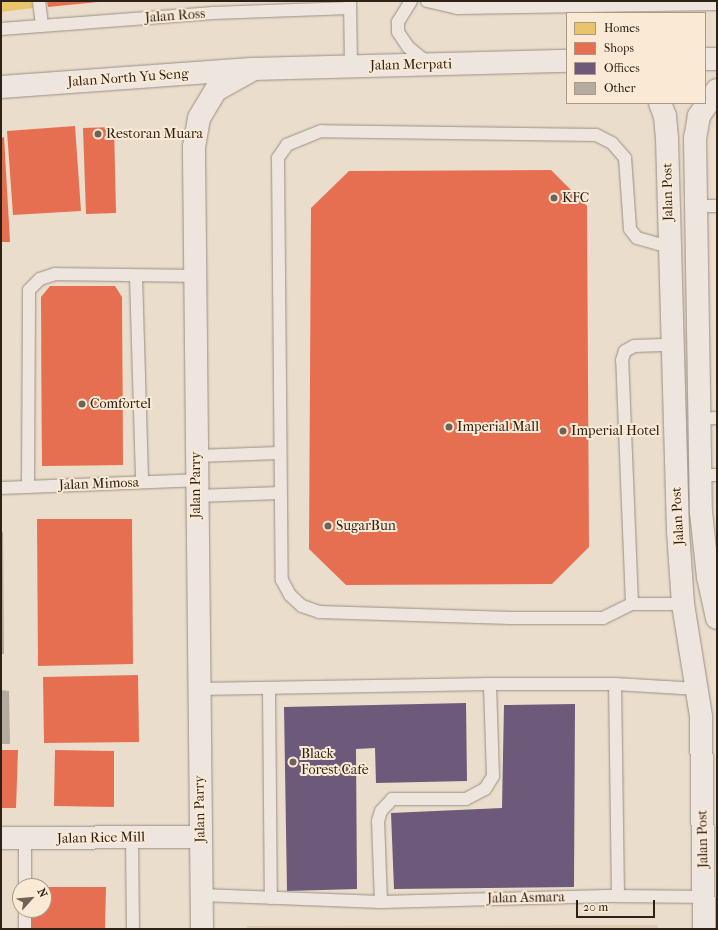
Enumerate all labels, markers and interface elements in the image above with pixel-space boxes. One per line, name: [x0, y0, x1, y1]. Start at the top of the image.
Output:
street label: Jalan Ross: [144, 6, 206, 26]
legend: [566, 12, 706, 104]
text: Homes: [604, 21, 640, 35]
text: Shops: [604, 41, 634, 55]
street label: Jalan Merpati: [370, 56, 452, 74]
text: Offices: [604, 61, 640, 75]
street label: Jalan North Yu Seng: [67, 65, 189, 91]
text: Other: [604, 81, 636, 95]
place label: Restoran Muara: [106, 126, 203, 142]
marker: Restoran Muara: [93, 129, 103, 139]
street label: Jalan Post: [659, 163, 677, 221]
place label: KFC: [562, 190, 589, 206]
marker: KFC: [549, 193, 559, 203]
place label: Comfortel: [90, 396, 151, 412]
marker: Comfortel: [77, 399, 87, 409]
place label: Imperial Mall: [457, 419, 539, 435]
marker: Imperial Mall: [444, 422, 454, 432]
place label: Imperial Hotel: [571, 423, 660, 439]
marker: Imperial Hotel: [558, 426, 568, 436]
street label: Jalan Parry: [188, 451, 204, 519]
street label: Jalan Mimosa: [59, 474, 139, 494]
street label: Jalan Post: [668, 486, 688, 546]
place label: SugarBun: [336, 518, 396, 534]
marker: SugarBun: [323, 521, 333, 531]
place label: Black Forest Cafe: [301, 746, 369, 778]
marker: Black Forest Cafe: [288, 757, 298, 767]
street label: Jalan Parry: [191, 775, 209, 843]
street label: Jalan Post: [694, 810, 712, 868]
street label: Jalan Rice Mill: [57, 829, 145, 847]
north arrow: [12, 878, 52, 918]
text: N: [35, 886, 50, 899]
street label: Jalan Asmara: [487, 889, 565, 907]
scale bar: [578, 892, 657, 918]
text: 20 m: [583, 900, 608, 914]

